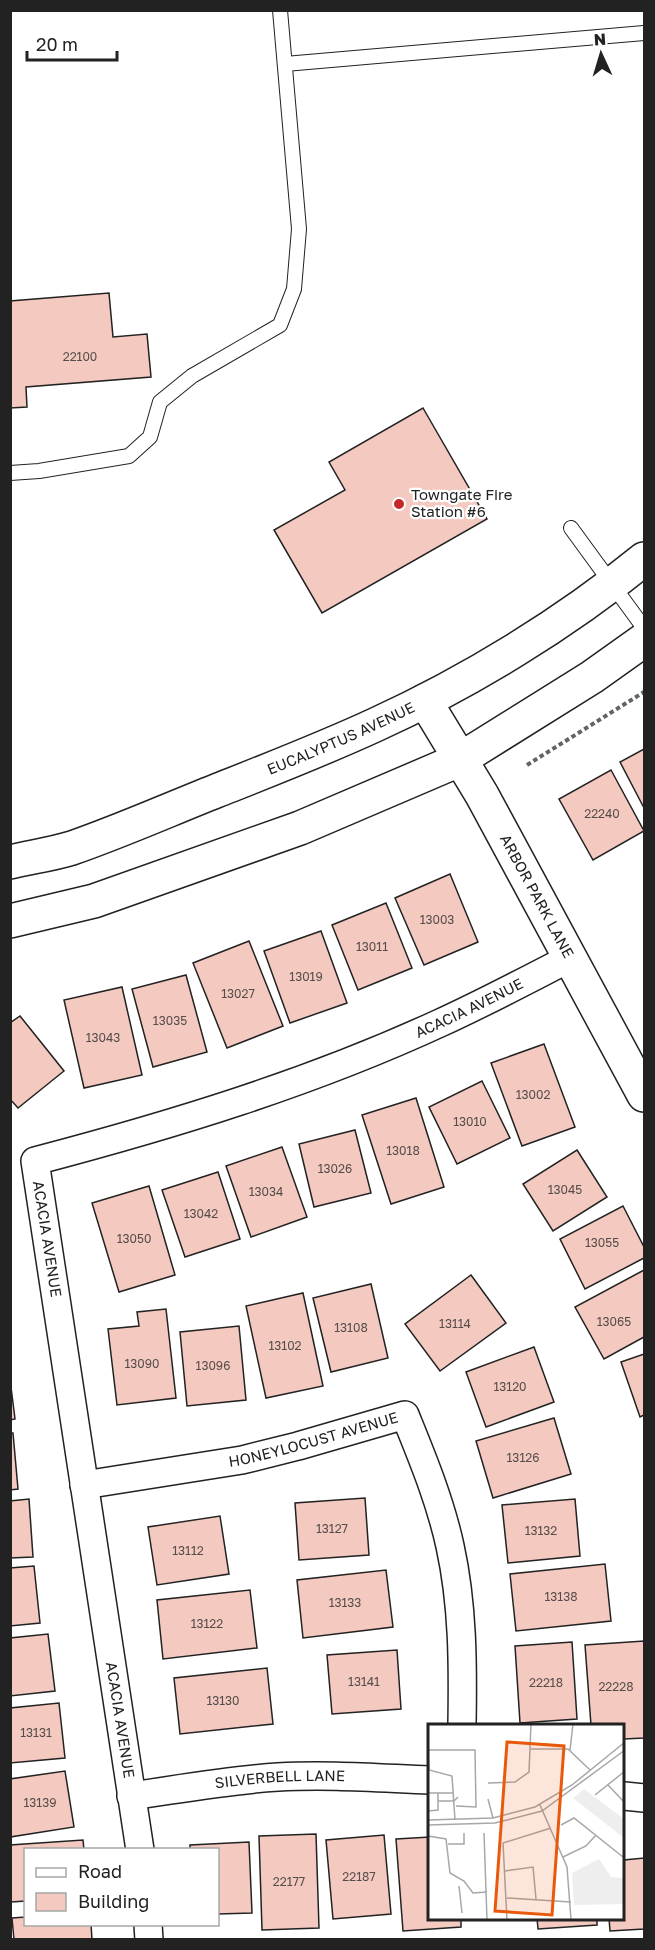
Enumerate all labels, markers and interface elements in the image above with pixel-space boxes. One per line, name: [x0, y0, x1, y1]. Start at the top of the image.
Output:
scale bar: [27, 24, 117, 62]
north arrow: [571, 24, 631, 84]
text: N: [593, 29, 607, 49]
text: 20 m: [36, 33, 78, 55]
house number: 22100: [63, 349, 97, 364]
place label: Towngate Fire Station #6: [411, 485, 513, 520]
marker: Towngate Fire Station #6: [392, 497, 406, 511]
street label: EUCALYPTUS AVENUE: [264, 697, 417, 778]
house number: 22240: [584, 806, 620, 821]
street label: ARBOR PARK LANE: [497, 831, 578, 961]
house number: 13003: [420, 912, 454, 927]
house number: 13011: [356, 939, 388, 954]
house number: 13019: [289, 969, 323, 984]
street label: ACACIA AVENUE: [412, 974, 526, 1041]
house number: 13027: [221, 986, 255, 1001]
house number: 13035: [153, 1013, 187, 1028]
house number: 13043: [86, 1030, 120, 1045]
house number: 13002: [516, 1087, 550, 1102]
house number: 13010: [453, 1114, 487, 1129]
house number: 13018: [386, 1143, 420, 1158]
house number: 13026: [318, 1161, 352, 1176]
street label: ACACIA AVENUE: [30, 1179, 66, 1298]
house number: 13045: [548, 1182, 582, 1197]
house number: 13034: [249, 1184, 283, 1199]
house number: 13042: [184, 1206, 218, 1221]
house number: 13050: [117, 1231, 151, 1246]
house number: 13055: [585, 1235, 619, 1250]
house number: 13065: [597, 1314, 631, 1329]
house number: 13114: [439, 1316, 471, 1331]
house number: 13108: [334, 1320, 368, 1335]
house number: 13102: [268, 1338, 302, 1353]
house number: 13090: [125, 1356, 159, 1371]
house number: 13096: [196, 1358, 230, 1373]
house number: 13120: [493, 1379, 527, 1394]
street label: HONEYLOCUST AVENUE: [227, 1408, 400, 1470]
house number: 13126: [507, 1450, 539, 1465]
house number: 13127: [316, 1521, 348, 1536]
house number: 13132: [525, 1523, 557, 1538]
house number: 13112: [172, 1543, 204, 1558]
house number: 13138: [544, 1589, 578, 1604]
house number: 13133: [329, 1595, 361, 1610]
house number: 13122: [191, 1616, 223, 1631]
street label: ACACIA AVENUE: [103, 1660, 139, 1779]
house number: 13141: [348, 1674, 380, 1689]
house number: 22218: [529, 1675, 563, 1690]
house number: 22228: [598, 1679, 634, 1694]
house number: 13130: [206, 1693, 240, 1708]
inset map: [428, 1724, 625, 1920]
house number: 13131: [20, 1725, 52, 1740]
street label: SILVERBELL LANE: [214, 1766, 345, 1791]
house number: 13139: [24, 1795, 56, 1810]
legend: [24, 1848, 219, 1926]
text: Road: [78, 1860, 122, 1882]
house number: 22187: [342, 1869, 376, 1884]
house number: 22177: [273, 1874, 305, 1889]
text: Building: [78, 1890, 149, 1912]

